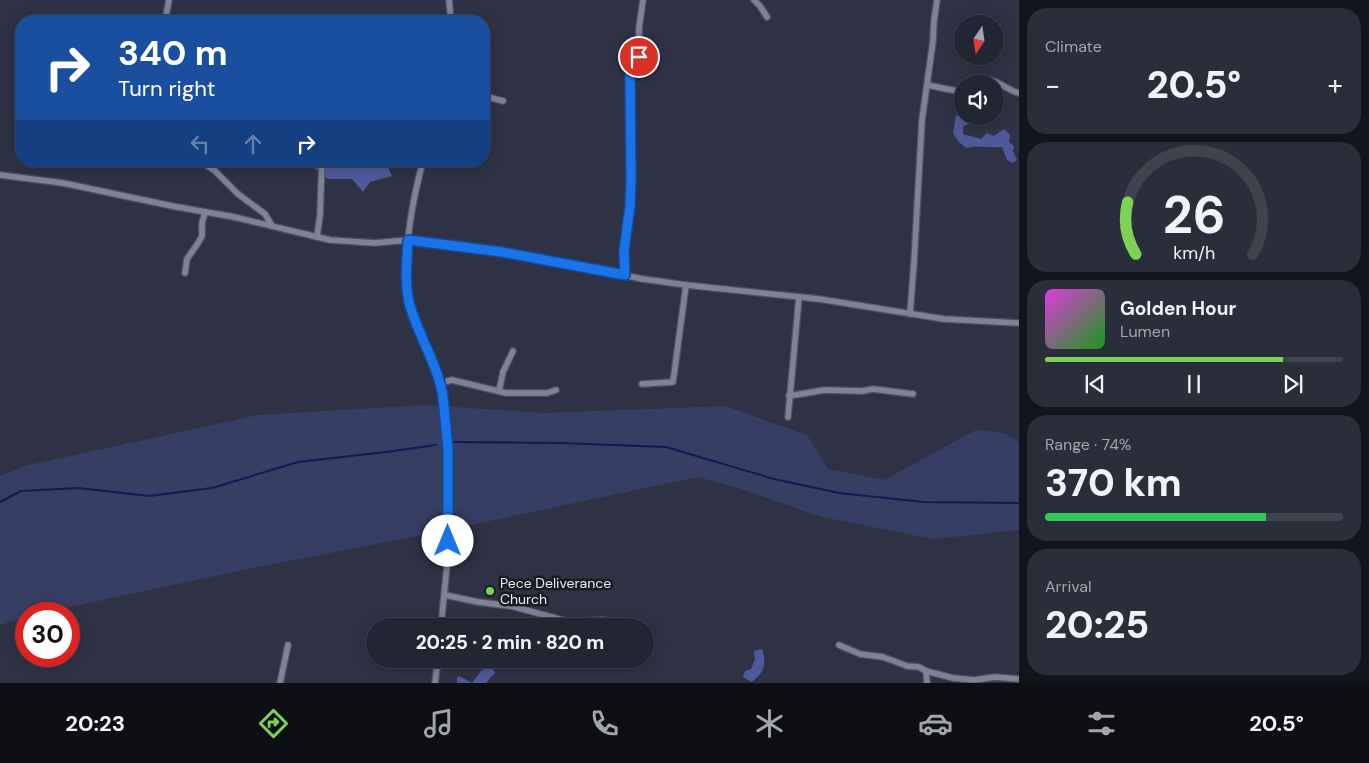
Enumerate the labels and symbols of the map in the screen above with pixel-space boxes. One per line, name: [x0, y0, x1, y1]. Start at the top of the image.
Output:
north arrow: [954, 15, 1004, 65]
pin: [618, 36, 660, 78]
position arrow: [421, 514, 473, 566]
place label: Pece Deliverance Church: [500, 574, 611, 608]
marker: Pece Deliverance Church: [484, 585, 496, 597]
speed limit sign: 30: [15, 602, 80, 667]

